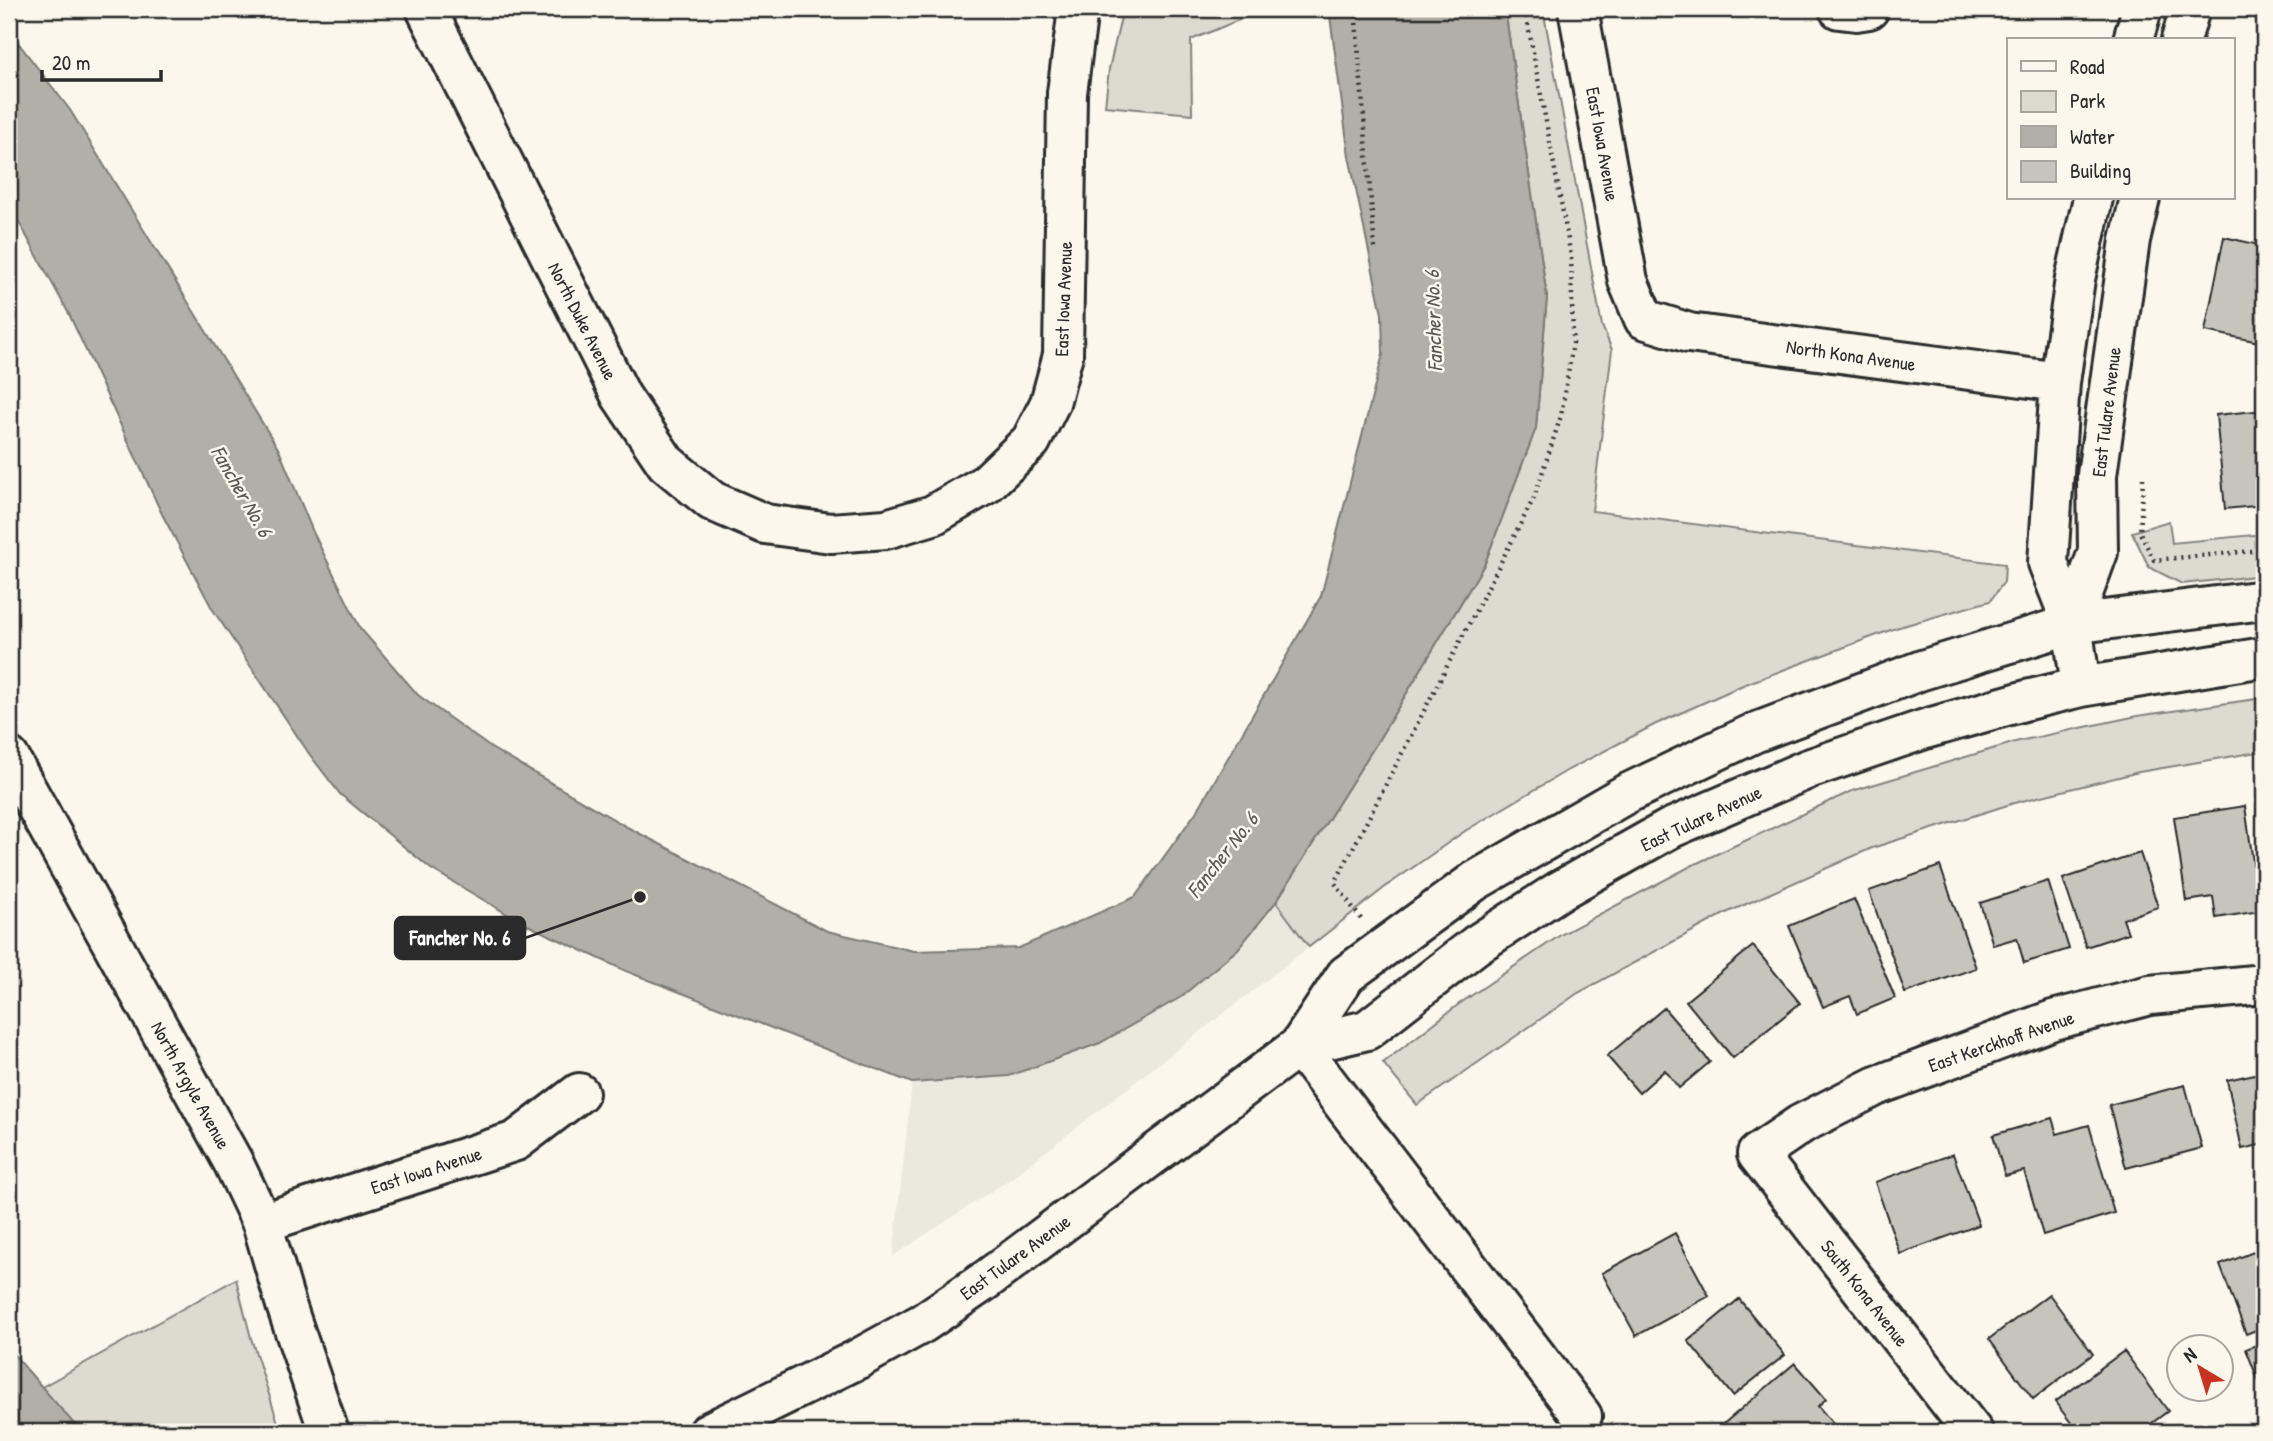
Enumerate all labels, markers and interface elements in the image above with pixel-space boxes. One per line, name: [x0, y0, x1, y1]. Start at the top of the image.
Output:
scale bar: [42, 38, 161, 82]
legend: [2007, 38, 2234, 200]
text: 20 m: [52, 48, 90, 77]
text: Road: [2070, 52, 2104, 81]
street label: East Iowa Avenue: [1580, 85, 1626, 203]
text: Park: [2070, 86, 2105, 115]
text: Water: [2070, 122, 2115, 151]
text: Building: [2070, 156, 2131, 185]
street label: East Iowa Avenue: [1048, 241, 1078, 357]
street label: North Duke Avenue: [542, 258, 624, 385]
water label: Fancher No. 6: [1417, 268, 1449, 372]
street label: North Kona Avenue: [1785, 333, 1918, 377]
street label: East Tulare Avenue: [2085, 345, 2127, 478]
water label: Fancher No. 6: [204, 440, 281, 543]
street label: East Tulare Avenue: [1636, 778, 1766, 857]
water label: Fancher No. 6: [1179, 805, 1266, 904]
callout: Fancher No. 6: [395, 917, 525, 959]
text: Fancher No. 6: [408, 923, 511, 952]
street label: East Kerckhoff Avenue: [1925, 1004, 2078, 1078]
street label: North Argyle Avenue: [145, 1017, 237, 1154]
street label: East Iowa Avenue: [367, 1140, 485, 1200]
street label: East Tulare Avenue: [955, 1208, 1076, 1306]
street label: South Kona Avenue: [1815, 1234, 1915, 1352]
north arrow: [2164, 1332, 2234, 1402]
text: N: [2178, 1341, 2202, 1368]

